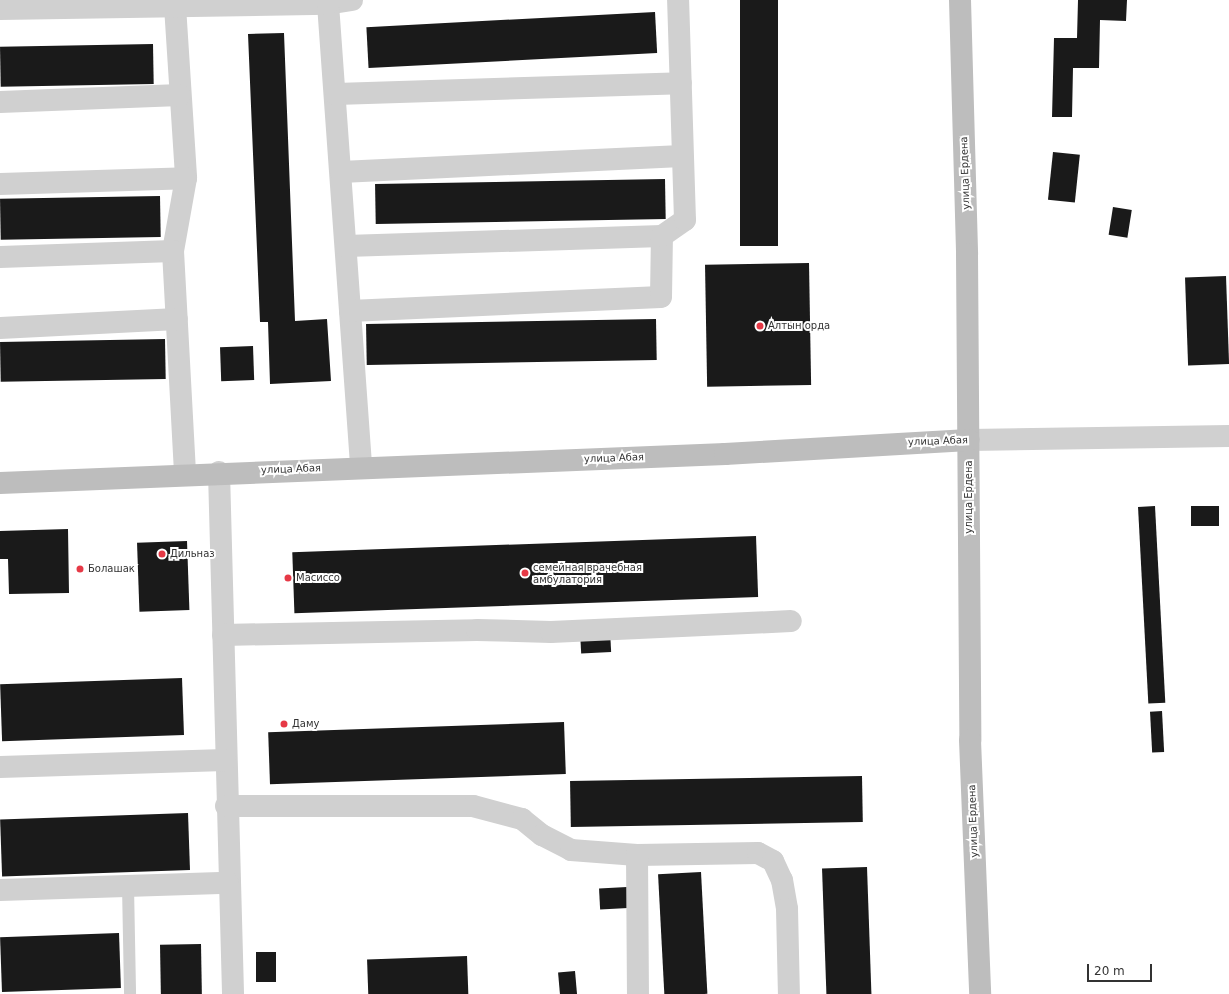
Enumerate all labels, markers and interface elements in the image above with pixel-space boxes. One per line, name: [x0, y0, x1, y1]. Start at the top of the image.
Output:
street label: улица Ердена: [958, 136, 972, 210]
place label: Алтын орда: [768, 320, 830, 332]
marker: Алтын орда: [755, 321, 765, 331]
street label: улица Абая: [908, 434, 968, 448]
street label: улица Абая: [584, 451, 644, 465]
street label: улица Ердена: [963, 460, 975, 534]
street label: улица Абая: [261, 462, 321, 476]
place label: Дильназ: [170, 548, 215, 560]
marker: Дильназ: [157, 549, 167, 559]
place label: семейная врачебная амбулатория: [533, 561, 642, 584]
place label: Болашак: [88, 563, 135, 575]
marker: Болашак: [75, 564, 85, 574]
marker: семейная врачебная амбулатория: [520, 568, 530, 578]
place label: Масиссо: [296, 572, 340, 584]
marker: Масиссо: [283, 573, 293, 583]
place label: Даму: [292, 718, 319, 730]
marker: Даму: [279, 719, 289, 729]
street label: улица Ердена: [966, 784, 980, 858]
scale bar: [1089, 956, 1154, 982]
text: 20 m: [1094, 964, 1125, 978]

